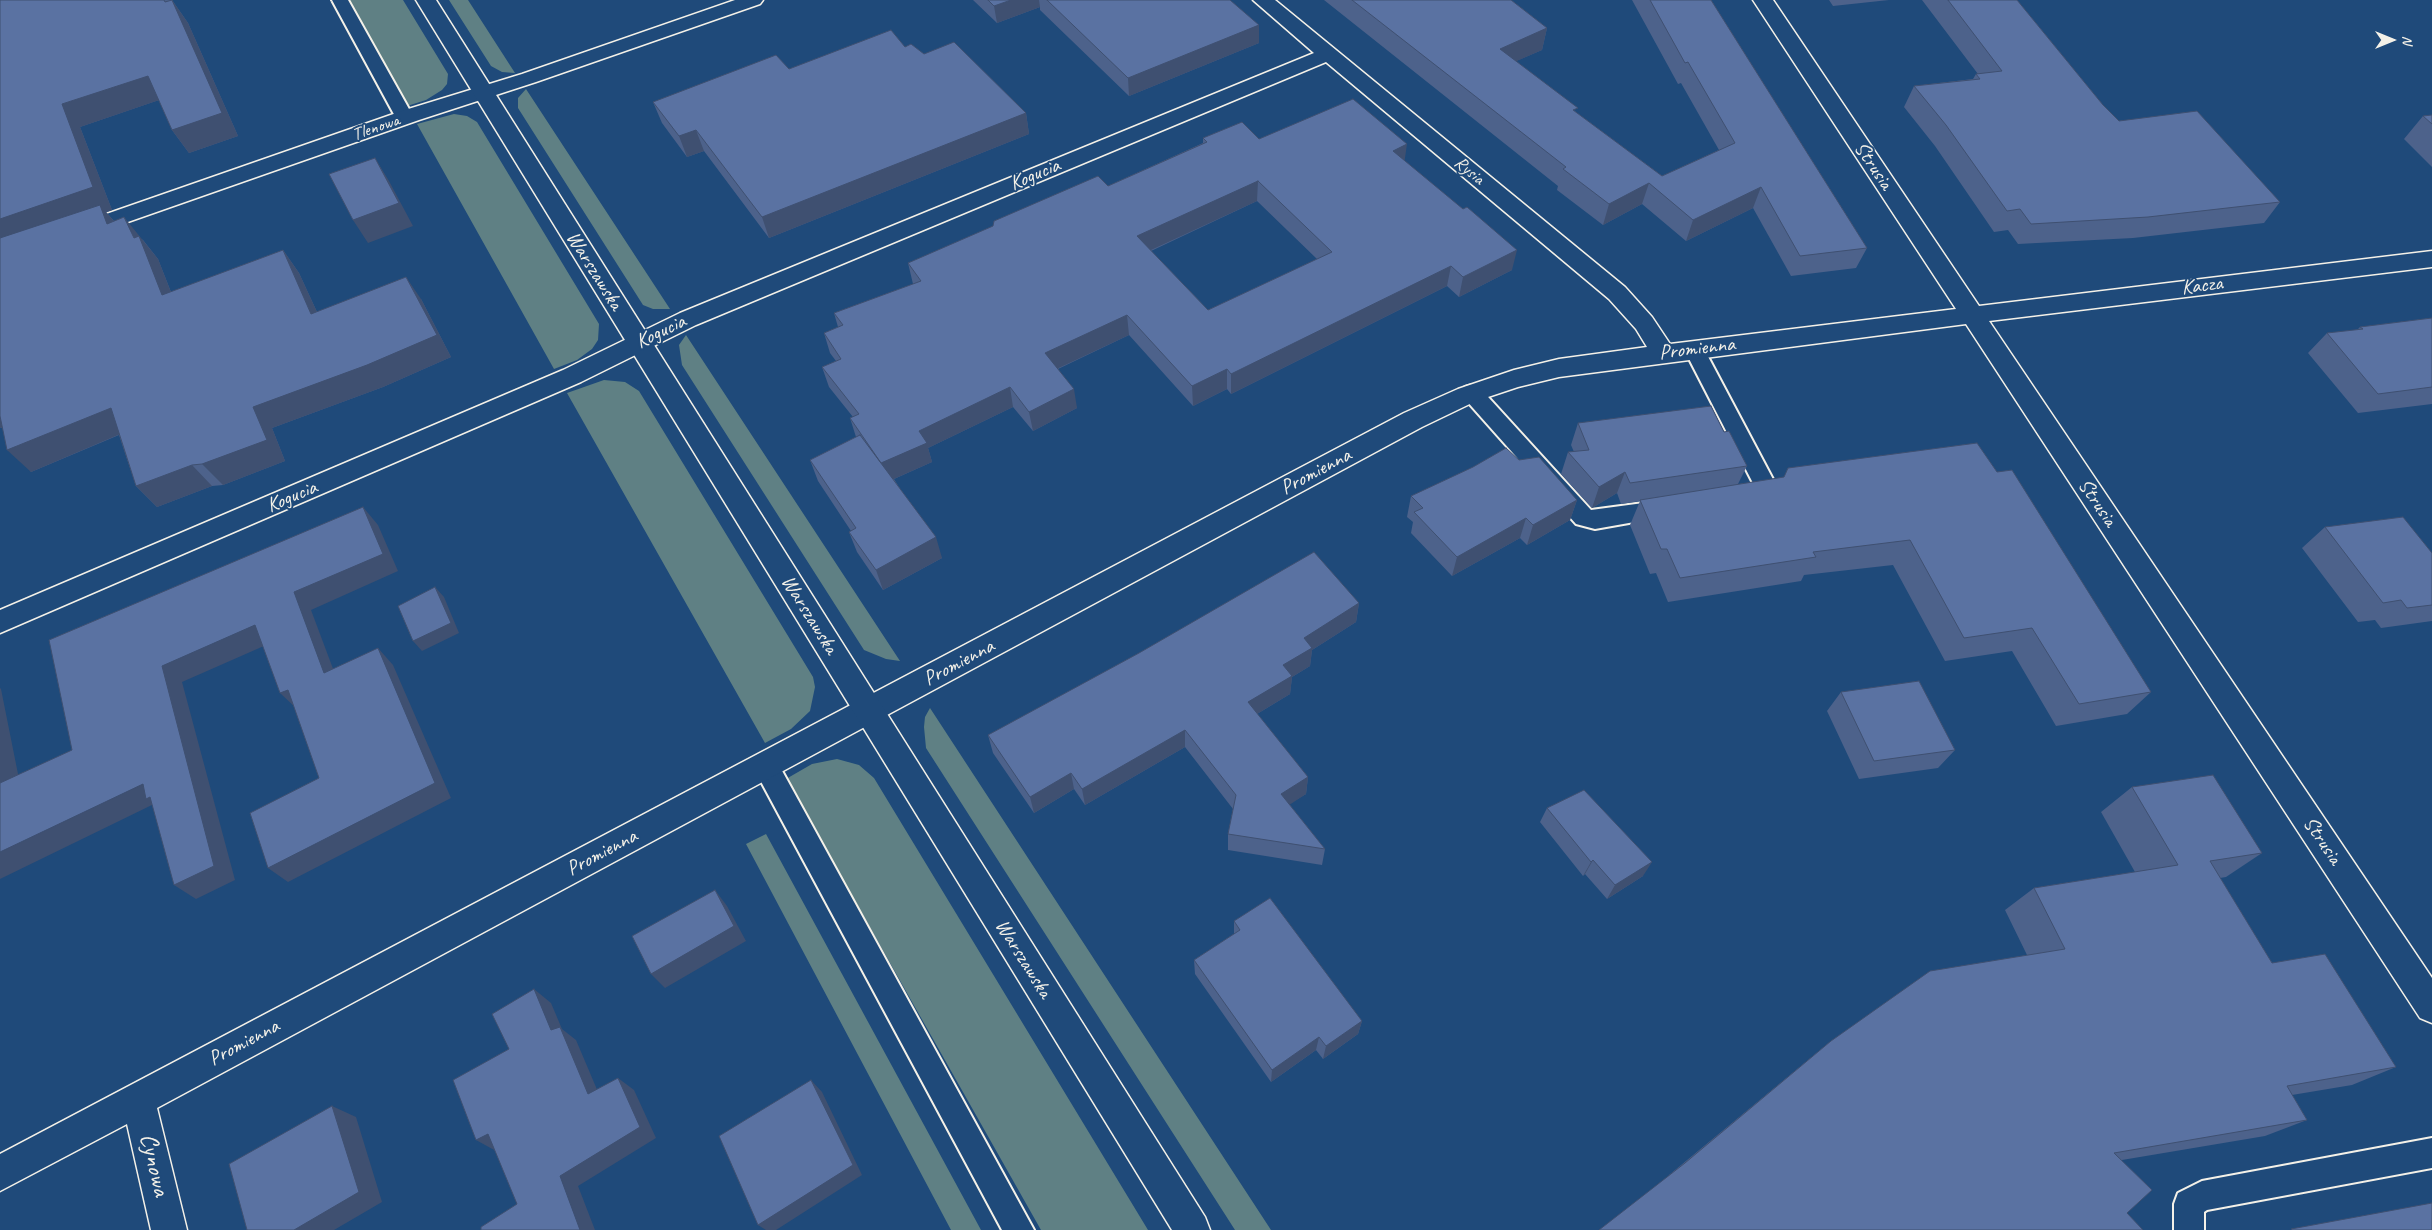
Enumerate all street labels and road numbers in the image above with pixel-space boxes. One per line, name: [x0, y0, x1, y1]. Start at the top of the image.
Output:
street label: Tlenowa: [349, 110, 403, 146]
street label: Strusia: [1848, 137, 1898, 195]
street label: Rysia: [1450, 152, 1488, 190]
street label: Kogucia: [1006, 153, 1064, 197]
street label: Warszawska: [560, 227, 628, 315]
street label: Kacza: [2180, 271, 2224, 301]
street label: Kogucia: [632, 309, 690, 355]
street label: Promienna: [1658, 332, 1736, 366]
street label: Promienna: [1276, 443, 1356, 501]
street label: Strusia: [2072, 474, 2122, 532]
street label: Kogucia: [263, 475, 321, 519]
street label: Warszawska: [775, 571, 843, 659]
street label: Promienna: [919, 634, 999, 692]
street label: Strusia: [2297, 812, 2347, 870]
street label: Promienna: [562, 824, 642, 882]
street label: Warszawska: [989, 915, 1057, 1003]
street label: Promienna: [204, 1014, 284, 1072]
street label: Cynowa: [132, 1131, 176, 1199]

